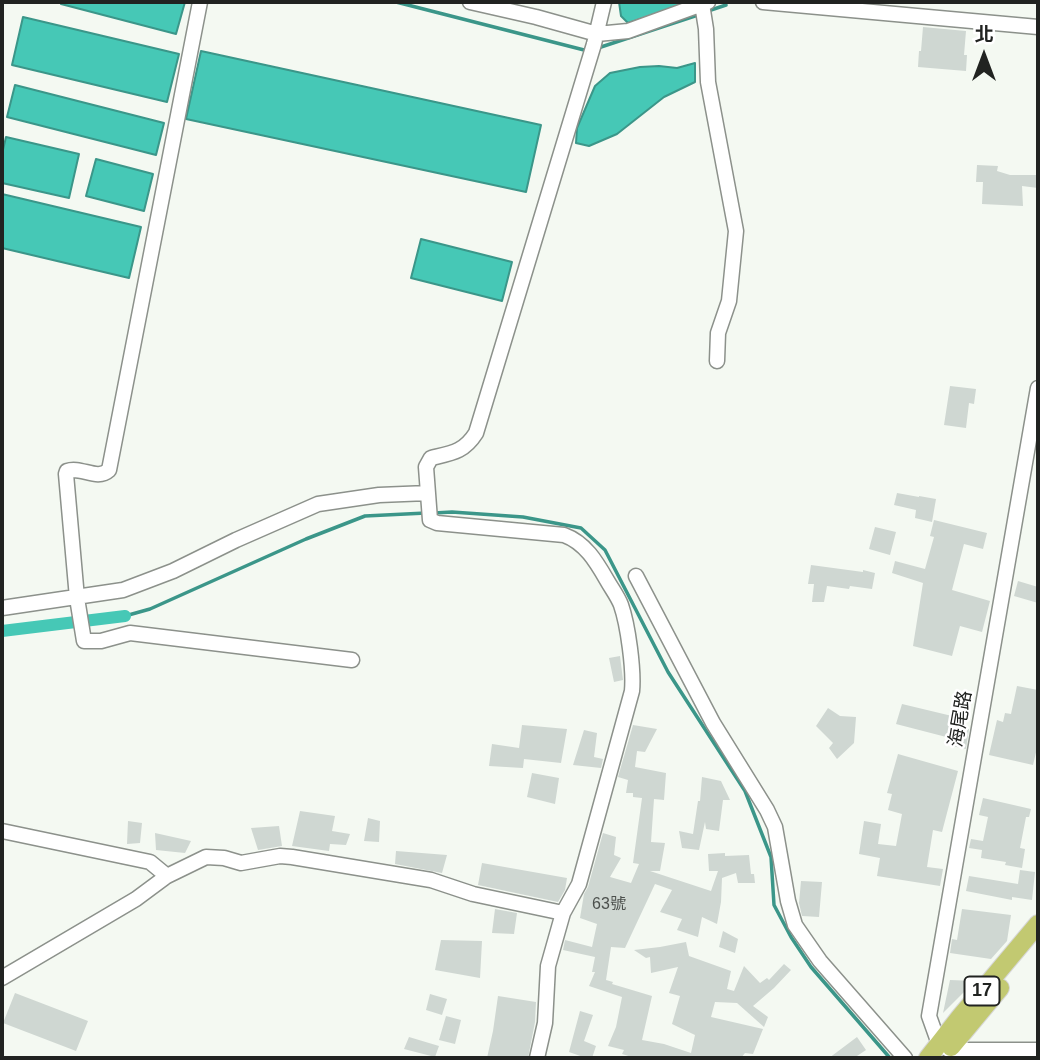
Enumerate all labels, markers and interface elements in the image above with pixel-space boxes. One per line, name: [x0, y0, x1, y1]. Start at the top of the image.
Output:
north arrow: [949, 21, 1019, 91]
text: 北: [974, 24, 994, 45]
street label: 海尾路: [945, 689, 977, 749]
house number: 63號: [592, 895, 626, 915]
road number: 17: [964, 976, 1000, 1006]

